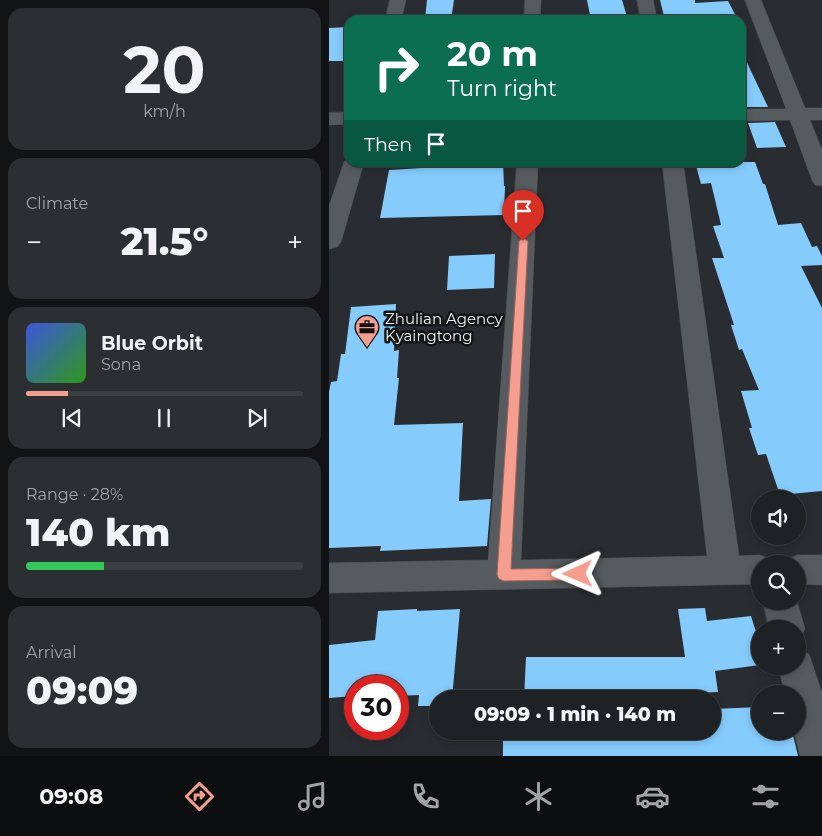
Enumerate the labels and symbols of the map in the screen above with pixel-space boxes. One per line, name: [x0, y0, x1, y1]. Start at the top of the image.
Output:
pin: [502, 190, 544, 241]
place label: Zhulian Agency Kyaingtong: [385, 309, 504, 345]
office icon: Zhulian Agency Kyaingtong: [354, 314, 380, 348]
position arrow: [551, 547, 603, 599]
speed limit sign: 30: [344, 675, 409, 740]

